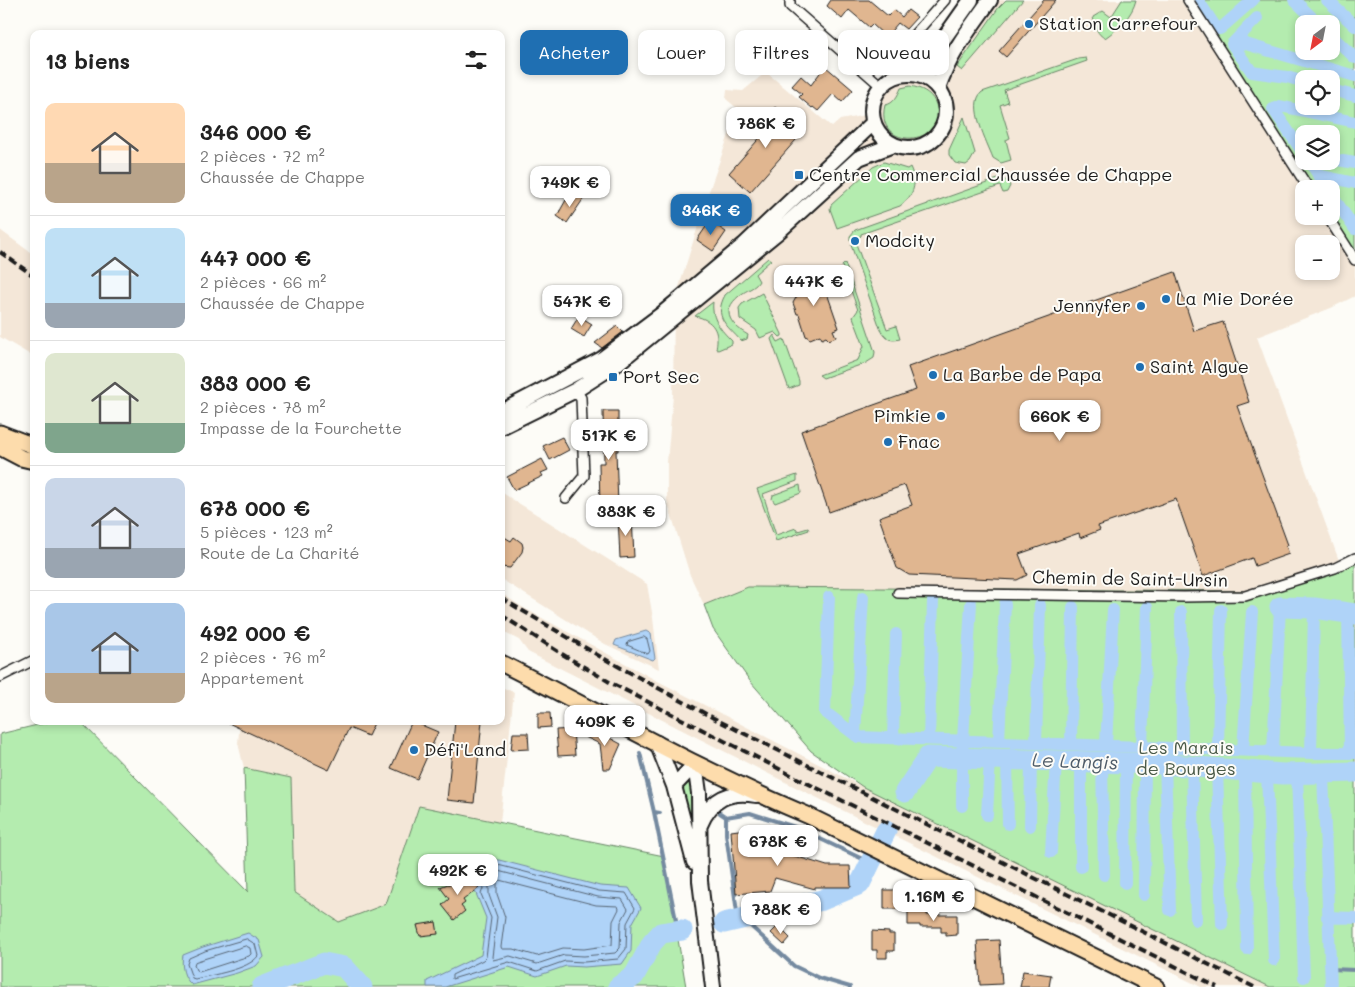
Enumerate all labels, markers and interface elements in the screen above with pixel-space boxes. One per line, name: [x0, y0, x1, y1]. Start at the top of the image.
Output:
place label: Station Carrefour: [1039, 11, 1198, 35]
north arrow: [1295, 15, 1340, 60]
map controls: [1295, 15, 1340, 280]
marker: Station Carrefour: [1023, 18, 1035, 30]
chip: Acheter: [520, 30, 628, 75]
chip: Louer: [638, 30, 725, 75]
chip: Filtres: [735, 30, 828, 75]
chip: Nouveau: [838, 30, 949, 75]
icon: filters: [462, 46, 490, 74]
text: 13 biens: [45, 47, 130, 74]
button: locate: [1295, 70, 1340, 115]
pin: 786K €: [725, 106, 807, 149]
text: 786K €: [737, 112, 795, 133]
text: 346 000 €: [200, 118, 311, 145]
icon: home: [85, 123, 145, 183]
button: layers: [1295, 125, 1340, 170]
text: 2 pièces · 72 m²: [200, 145, 325, 166]
place label: Centre Commercial Chaussée de Chappe: [809, 162, 1172, 186]
text: Chaussée de Chappe: [200, 166, 365, 187]
pin: 749K €: [529, 166, 611, 208]
marker: Centre Commercial Chaussée de Chappe: [793, 169, 805, 181]
text: 749K €: [541, 171, 599, 192]
button: +: [1295, 180, 1340, 225]
pin: 346K €: [670, 194, 752, 236]
text: 346K €: [682, 199, 740, 220]
place label: Modcity: [865, 228, 935, 252]
marker: Modcity: [849, 235, 861, 247]
button: −: [1295, 235, 1340, 280]
text: 447 000 €: [200, 244, 311, 271]
icon: home: [85, 248, 145, 308]
pin: 447K €: [773, 264, 855, 307]
text: 447K €: [785, 270, 843, 291]
text: 2 pièces · 66 m²: [200, 271, 326, 292]
pin: 547K €: [541, 284, 623, 327]
place label: La Mie Dorée: [1176, 286, 1294, 310]
text: 547K €: [553, 290, 611, 311]
text: Chaussée de Chappe: [200, 292, 365, 313]
place label: Jennyfer: [1053, 293, 1131, 317]
marker: La Mie Dorée: [1160, 293, 1172, 305]
marker: Jennyfer: [1135, 300, 1147, 312]
place label: Saint Algue: [1150, 354, 1249, 378]
marker: Saint Algue: [1134, 361, 1146, 373]
place label: La Barbe de Papa: [943, 362, 1102, 386]
place label: Port Sec: [623, 364, 699, 388]
text: 383 000 €: [200, 369, 311, 396]
marker: La Barbe de Papa: [927, 369, 939, 381]
marker: Port Sec: [607, 371, 619, 383]
icon: home: [85, 373, 145, 433]
text: 2 pièces · 78 m²: [200, 396, 326, 417]
pin: 660K €: [1019, 400, 1101, 442]
place label: Pimkie: [874, 403, 931, 427]
text: 660K €: [1031, 405, 1089, 426]
marker: Pimkie: [935, 410, 947, 422]
text: Impasse de la Fourchette: [200, 417, 402, 438]
pin: 517K €: [568, 418, 650, 461]
text: 517K €: [582, 424, 636, 445]
place label: Fnac: [898, 429, 940, 453]
marker: Fnac: [882, 436, 894, 448]
text: 678 000 €: [200, 494, 310, 521]
pin: 383K €: [585, 494, 667, 537]
icon: home: [85, 498, 145, 558]
text: 383K €: [597, 500, 655, 521]
text: 5 pièces · 123 m²: [200, 521, 333, 542]
text: Route de La Charité: [200, 542, 360, 563]
street label: Chemin de Saint-Ursin: [1032, 564, 1228, 592]
text: 492 000 €: [200, 619, 310, 646]
icon: home: [85, 623, 145, 683]
text: 2 pièces · 76 m²: [200, 646, 326, 667]
text: Appartement: [200, 667, 304, 688]
pin: 409K €: [564, 704, 646, 747]
text: 409K €: [575, 710, 635, 731]
park label: Les Marais de Bourges: [1136, 735, 1236, 780]
place label: Défi'Land: [424, 737, 506, 761]
marker: Défi'Land: [408, 744, 420, 756]
water label: Le Langis: [1031, 747, 1119, 774]
pin: 678K €: [737, 824, 819, 867]
text: 678K €: [749, 830, 807, 851]
pin: 492K €: [417, 854, 499, 896]
text: 492K €: [429, 859, 487, 880]
pin: 1.16M €: [888, 880, 980, 922]
text: 1.16M €: [904, 885, 964, 906]
pin: 788K €: [740, 892, 822, 935]
text: 788K €: [752, 898, 810, 919]

